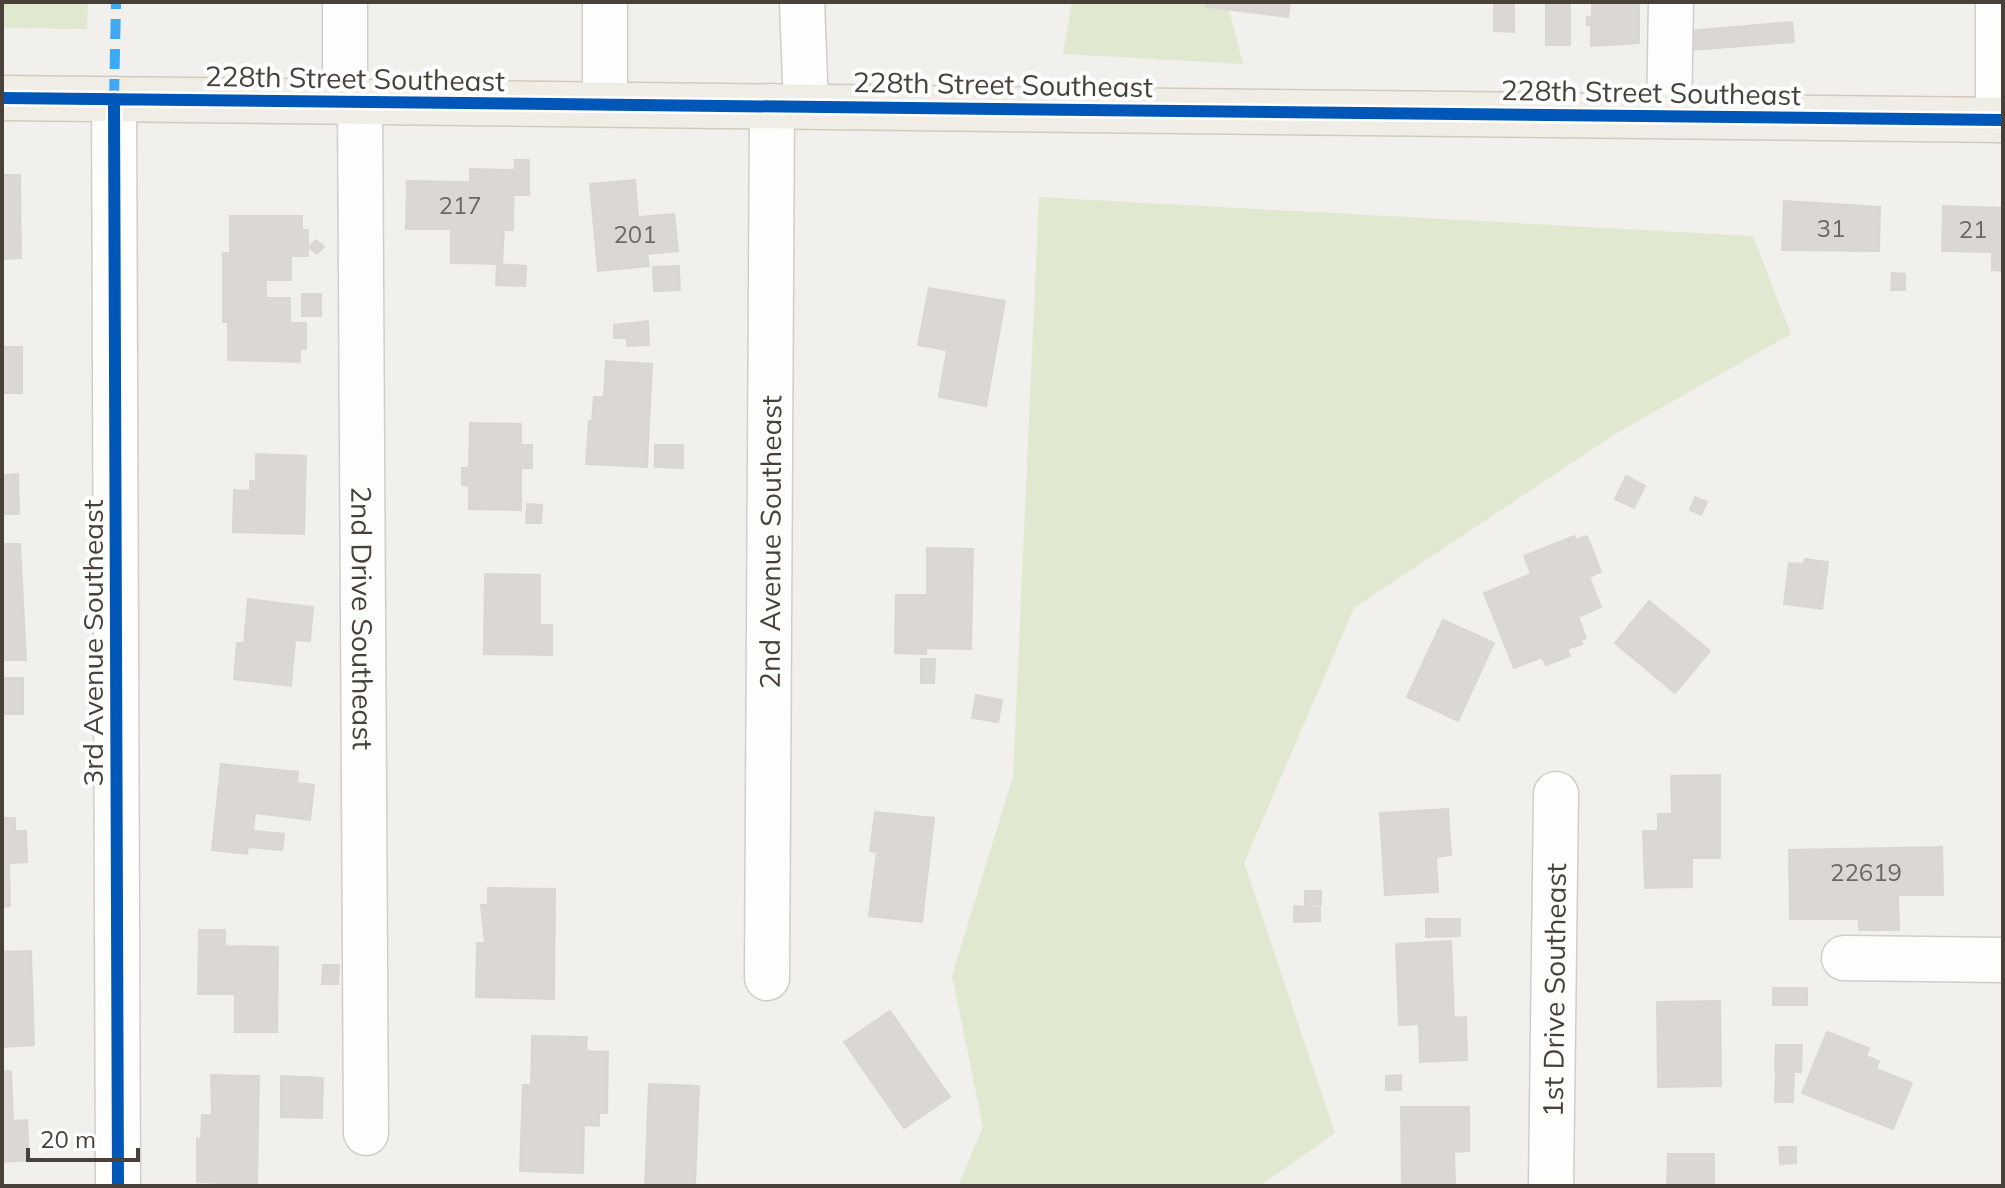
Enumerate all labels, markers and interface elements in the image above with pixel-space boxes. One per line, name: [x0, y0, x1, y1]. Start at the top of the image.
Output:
street label: 228th Street Southeast: [205, 58, 505, 98]
street label: 228th Street Southeast: [853, 64, 1153, 104]
street label: 228th Street Southeast: [1501, 72, 1801, 112]
house number: 217: [438, 190, 482, 220]
house number: 31: [1817, 213, 1845, 243]
house number: 21: [1959, 214, 1987, 244]
house number: 201: [613, 219, 657, 249]
street label: 2nd Avenue Southeast: [751, 395, 788, 689]
street label: 2nd Drive Southeast: [345, 486, 381, 750]
street label: 3rd Avenue Southeast: [75, 499, 110, 787]
house number: 22619: [1830, 857, 1902, 887]
street label: 1st Drive Southeast: [1534, 863, 1573, 1117]
scale bar: [28, 1112, 138, 1162]
text: 20 m: [40, 1124, 96, 1154]

